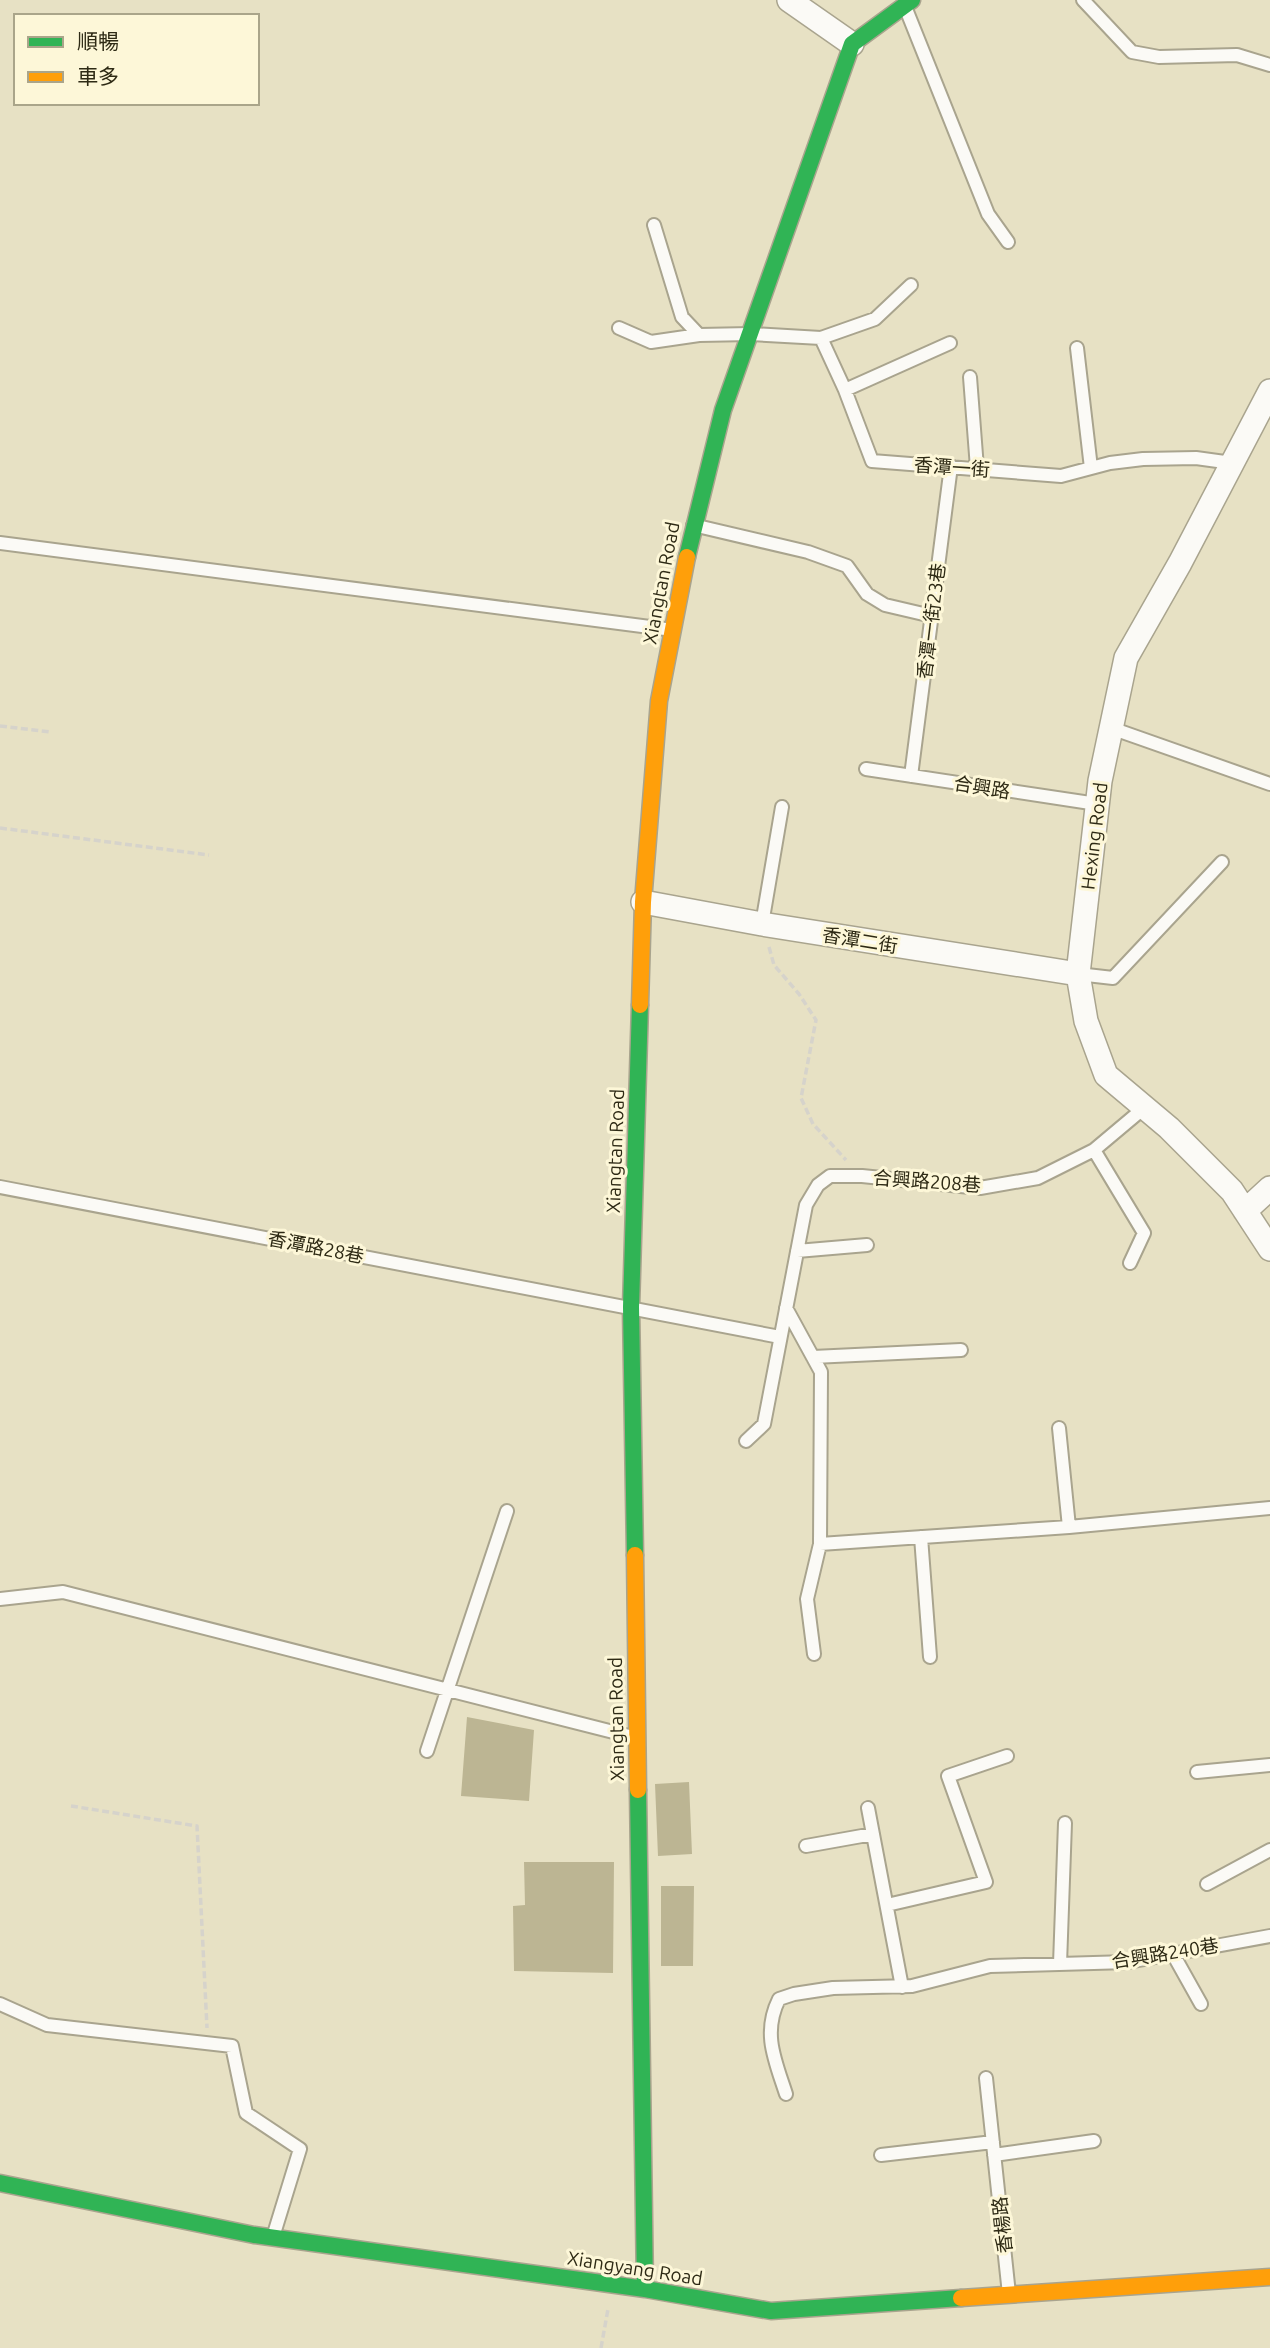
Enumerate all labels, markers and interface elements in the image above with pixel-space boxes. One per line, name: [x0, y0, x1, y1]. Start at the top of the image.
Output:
legend: [14, 14, 259, 105]
text: 順暢: [77, 29, 119, 53]
text: 車多: [77, 64, 119, 88]
street label: 香潭一街: [913, 453, 991, 481]
street label: Xiangtan Road: [638, 520, 684, 646]
street label: 香潭一街23巷: [913, 562, 949, 680]
street label: 合興路: [952, 772, 1012, 802]
street label: Hexing Road: [1077, 781, 1111, 891]
street label: 香潭二街: [821, 923, 899, 957]
street label: Xiangtan Road: [602, 1089, 628, 1213]
street label: 合興路208巷: [872, 1166, 982, 1196]
street label: 香潭路28巷: [266, 1227, 366, 1267]
street label: Xiangtan Road: [604, 1657, 628, 1781]
street label: 合興路240巷: [1110, 1934, 1220, 1972]
street label: 香楊路: [988, 2195, 1016, 2255]
street label: Xiangyang Road: [566, 2246, 704, 2290]

